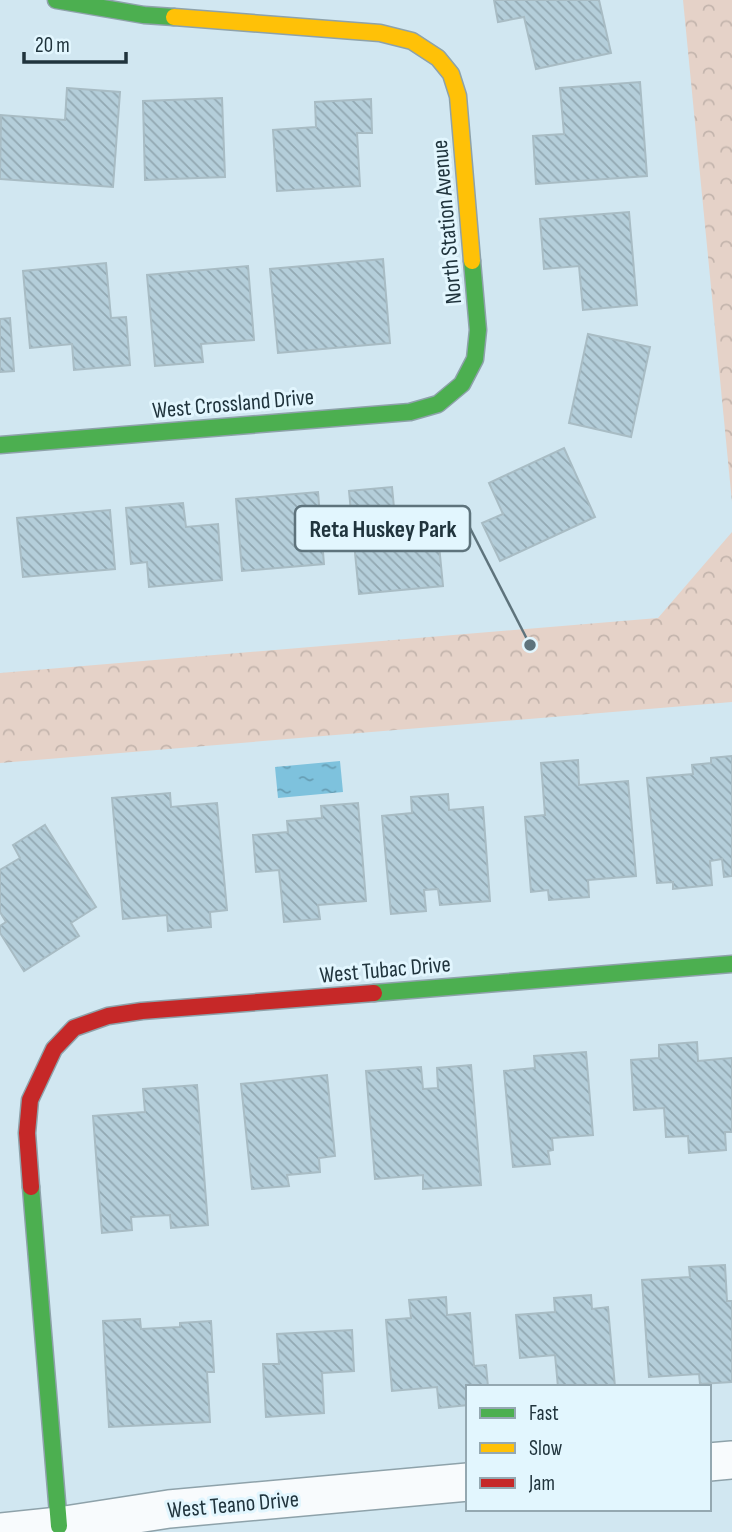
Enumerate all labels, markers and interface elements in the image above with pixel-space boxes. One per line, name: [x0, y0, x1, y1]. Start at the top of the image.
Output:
scale bar: [24, 21, 126, 65]
text: 20 m: [35, 33, 70, 58]
street label: North Station Avenue: [426, 139, 468, 305]
street label: West Crossland Drive: [151, 383, 315, 425]
callout: Reta Huskey Park: [295, 506, 470, 551]
text: Reta Huskey Park: [309, 515, 457, 544]
street label: West Tubac Drive: [318, 950, 452, 990]
legend: [466, 1385, 711, 1511]
text: Fast: [529, 1401, 559, 1426]
text: Slow: [529, 1436, 563, 1461]
text: Jam: [528, 1471, 555, 1496]
street label: West Teano Drive: [166, 1485, 300, 1525]

